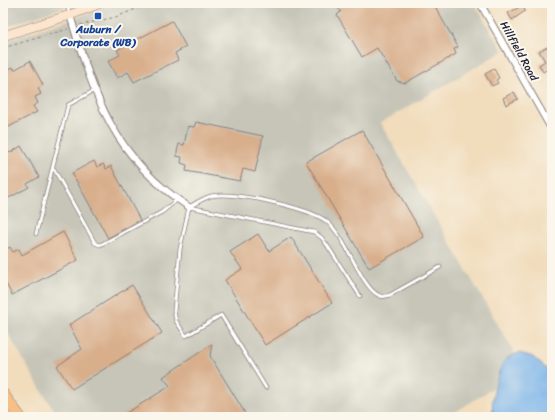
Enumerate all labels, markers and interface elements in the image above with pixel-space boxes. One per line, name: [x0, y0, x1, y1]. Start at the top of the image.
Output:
marker: Auburn / Corporate (WB): [93, 11, 103, 21]
street label: Hillfield Road: [495, 17, 544, 86]
place label: Auburn / Corporate (WB): [59, 20, 137, 52]

